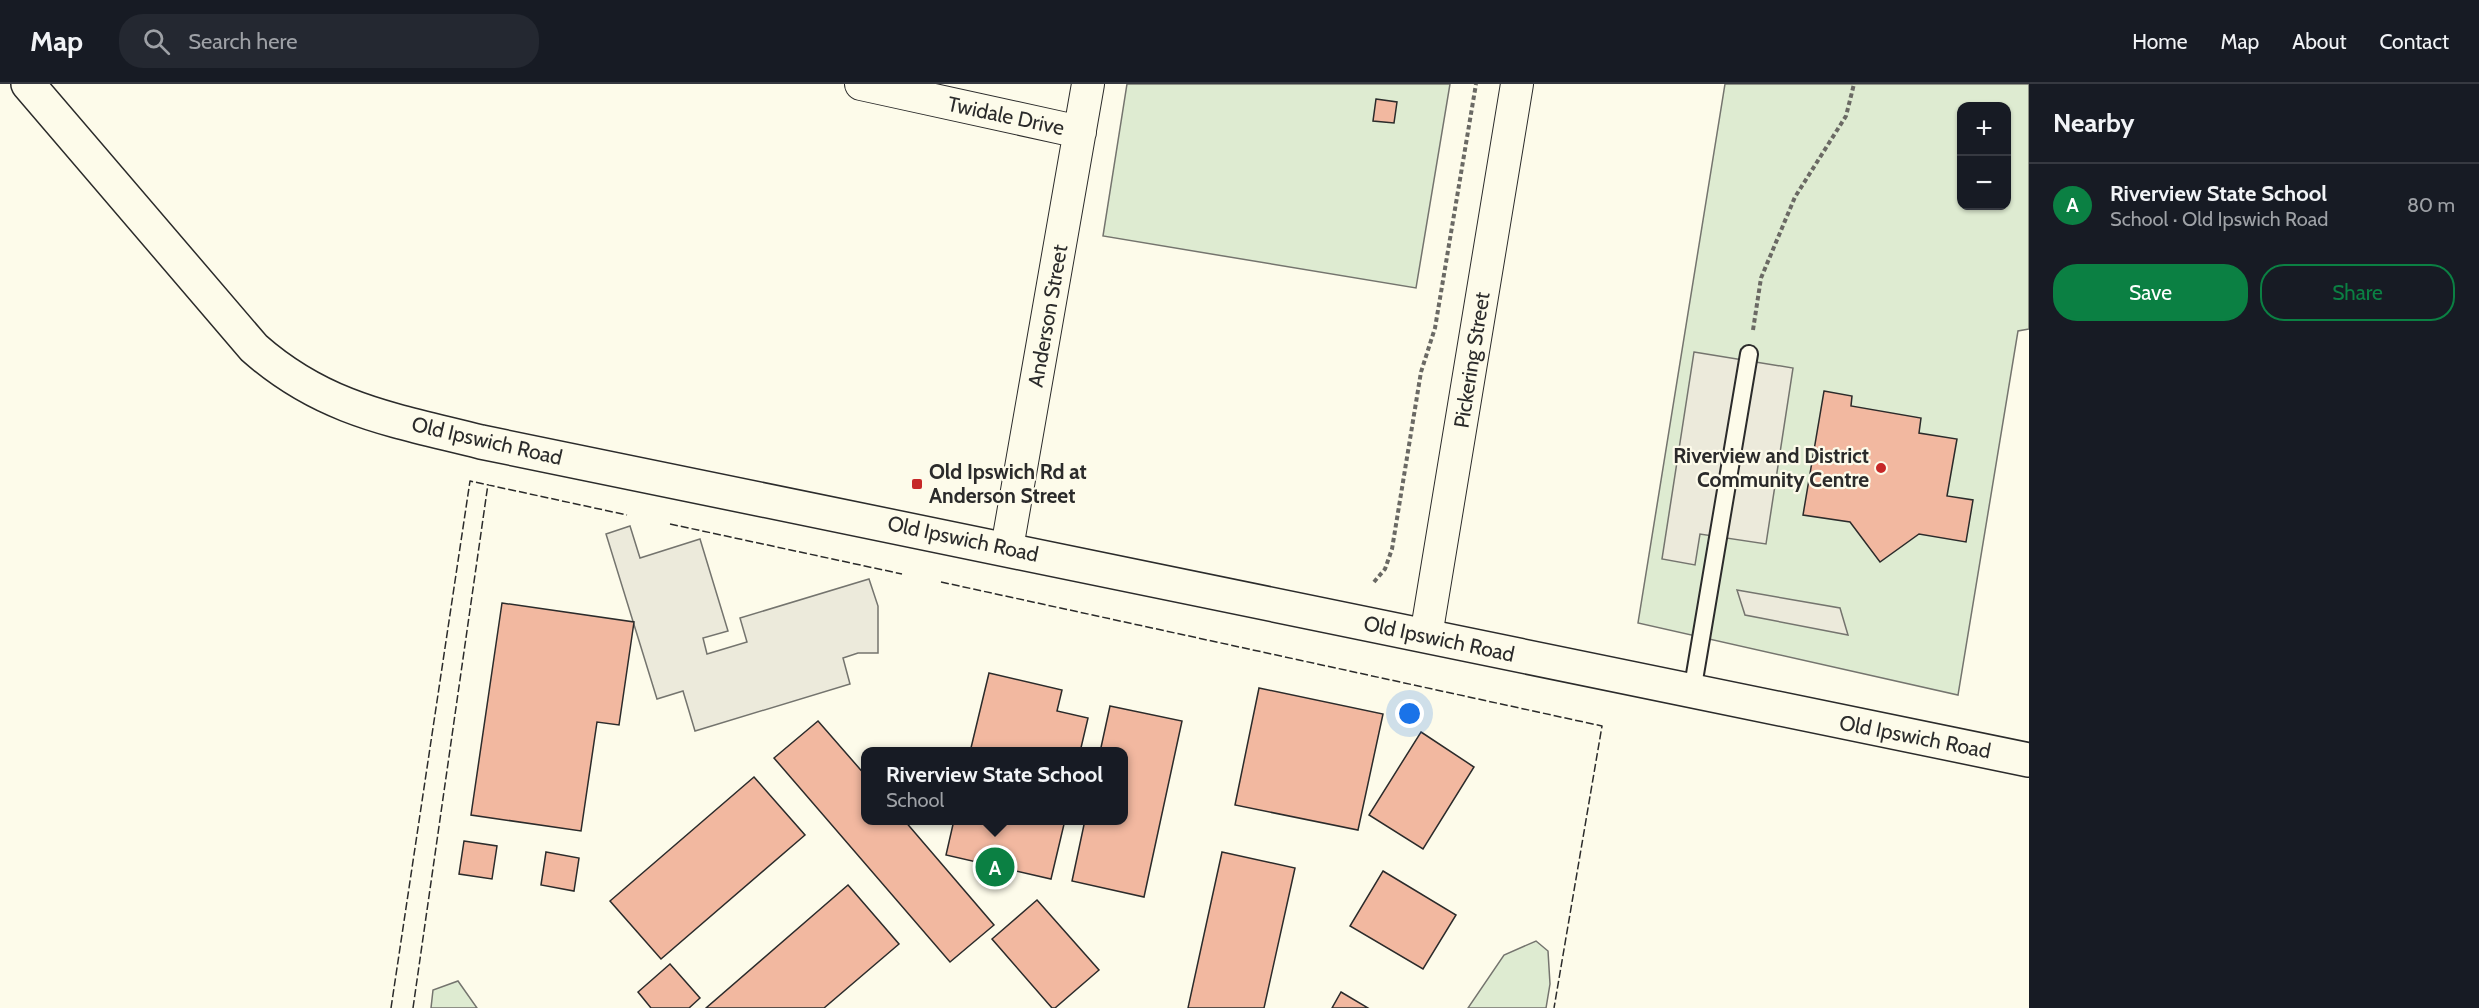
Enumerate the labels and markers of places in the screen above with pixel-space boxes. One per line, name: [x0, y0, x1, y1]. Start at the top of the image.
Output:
place label: Riverview and District Community Centre: [1673, 443, 1869, 492]
place label: Old Ipswich Rd at Anderson Street: [929, 459, 1087, 508]
marker: Riverview and District Community Centre: [1874, 461, 1888, 475]
marker: Old Ipswich Rd at Anderson Street: [910, 477, 924, 491]
pin: A: [976, 844, 1014, 890]

